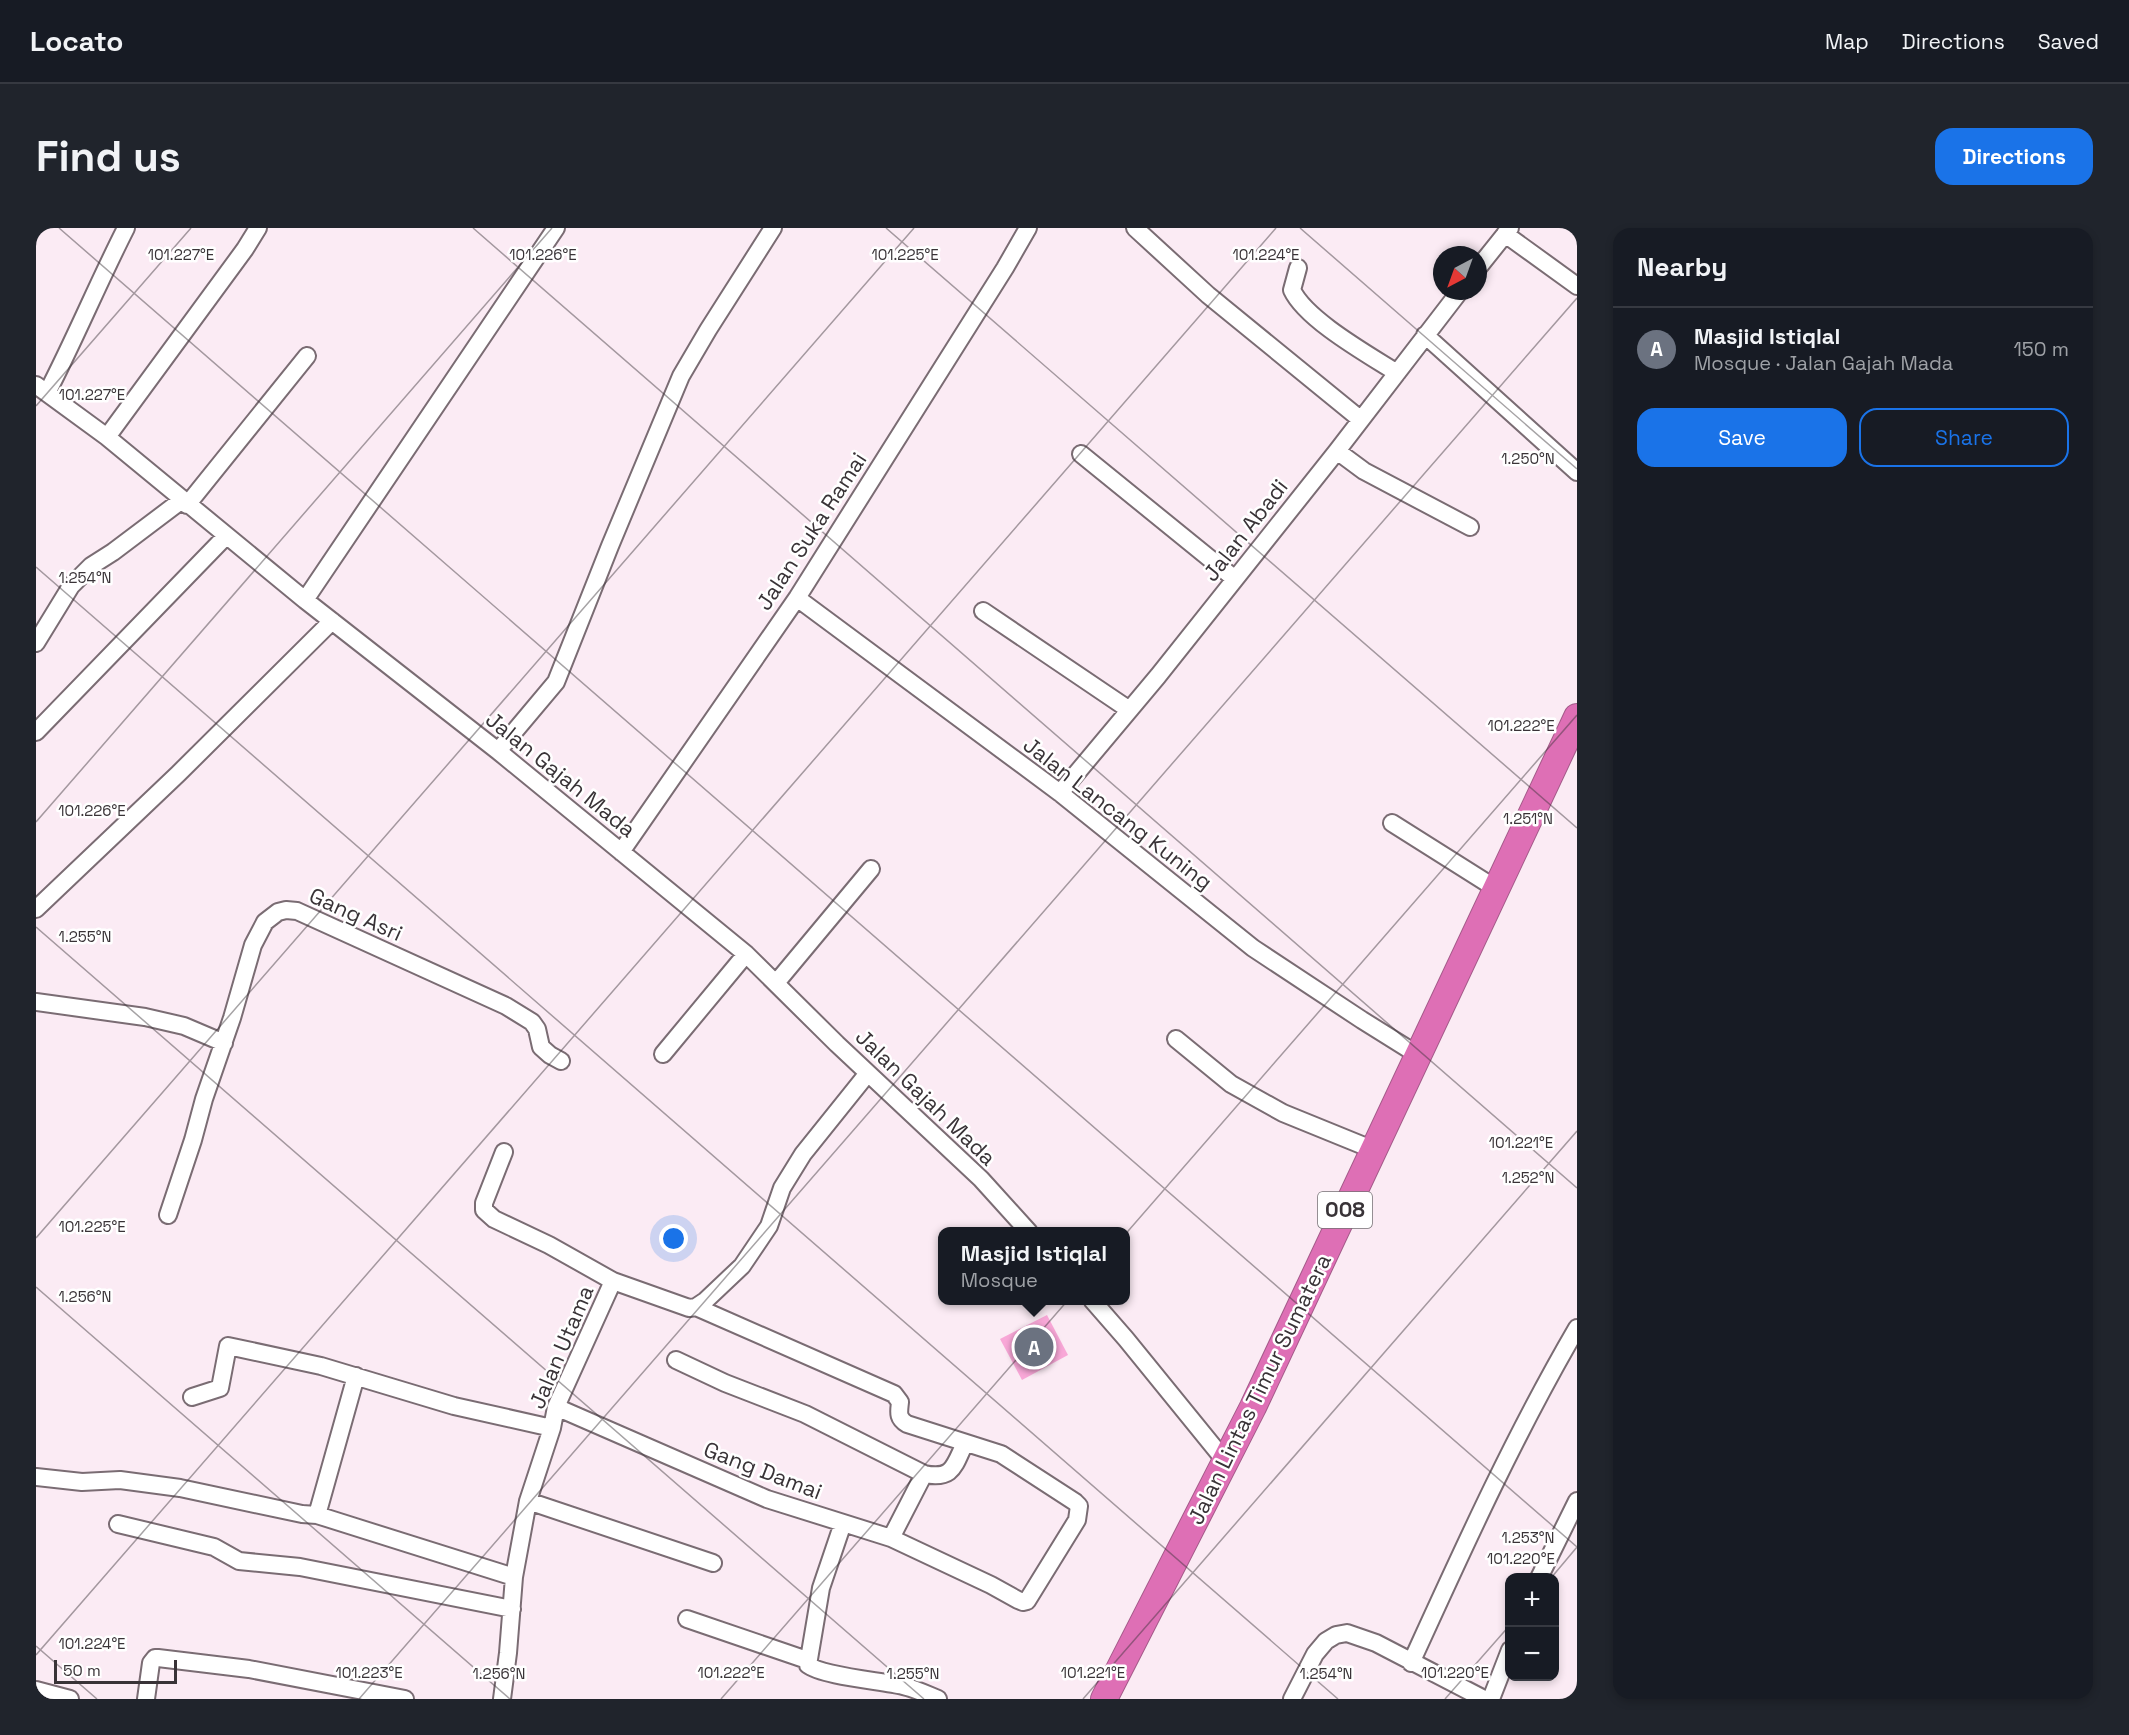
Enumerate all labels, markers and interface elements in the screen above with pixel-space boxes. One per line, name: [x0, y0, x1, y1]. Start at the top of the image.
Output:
text: Locato: [30, 23, 123, 59]
text: Map: [1825, 28, 1869, 55]
text: Directions: [1902, 28, 2005, 55]
text: Saved: [2038, 28, 2099, 55]
button: Directions: [1935, 128, 2093, 185]
text: Find us: [36, 130, 181, 183]
text: 101.227°E: [148, 245, 214, 264]
text: 101.226°E: [509, 245, 577, 264]
text: 101.225°E: [871, 245, 939, 264]
text: 101.224°E: [1232, 245, 1300, 264]
north arrow: [1433, 246, 1487, 300]
text: Nearby: [1637, 250, 1727, 284]
text: Masjid Istiqlal: [1694, 322, 1840, 350]
text: A: [1650, 336, 1663, 362]
text: 150 m: [2014, 336, 2069, 362]
text: Mosque · Jalan Gajah Mada: [1694, 350, 1953, 376]
text: 101.227°E: [59, 385, 125, 404]
button: Save: [1637, 408, 1847, 467]
button: Share: [1859, 408, 2069, 467]
street label: Jalan Suka Ramai: [750, 447, 872, 615]
text: 1.250°N: [1501, 449, 1555, 468]
street label: Jalan Abadi: [1196, 473, 1294, 587]
text: 1.254°N: [58, 568, 112, 587]
street label: Jalan Gajah Mada: [480, 705, 642, 843]
text: 101.222°E: [1487, 716, 1555, 735]
street label: Jalan Lancang Kuning: [1018, 730, 1218, 896]
text: 101.226°E: [58, 801, 126, 820]
text: 1.251°N: [1503, 809, 1553, 828]
street label: Gang Asri: [305, 881, 407, 947]
text: 1.255°N: [59, 927, 111, 946]
street label: Jalan Gajah Mada: [850, 1023, 1002, 1172]
text: 101.221°E: [1489, 1133, 1553, 1152]
text: 1.252°N: [1502, 1168, 1554, 1187]
road number: 008: [1318, 1192, 1372, 1228]
text: 101.225°E: [58, 1217, 126, 1236]
your location: [659, 1224, 688, 1253]
popup: [938, 1227, 1130, 1305]
text: Masjid Istiqlal: [961, 1239, 1107, 1267]
street label: Jalan Lintas Timur Sumatera: [1181, 1249, 1337, 1529]
text: Mosque: [961, 1267, 1038, 1293]
street label: Jalan Utama: [522, 1281, 600, 1413]
text: 1.256°N: [59, 1287, 111, 1306]
pin: A: [1014, 1324, 1054, 1370]
street label: Gang Damai: [700, 1435, 826, 1505]
text: 1.253°N: [1502, 1528, 1554, 1547]
text: 101.220°E: [1487, 1549, 1555, 1568]
map controls: [1505, 1573, 1559, 1681]
button: +: [1505, 1573, 1559, 1627]
button: −: [1505, 1627, 1559, 1681]
text: 101.224°E: [58, 1634, 126, 1653]
scale bar: [54, 1657, 177, 1684]
text: 50 m: [63, 1660, 101, 1681]
text: 101.223°E: [335, 1663, 403, 1682]
text: 101.222°E: [697, 1663, 765, 1682]
text: 101.221°E: [1061, 1663, 1125, 1682]
text: 101.220°E: [1421, 1663, 1489, 1682]
text: 1.256°N: [473, 1664, 525, 1683]
text: 1.255°N: [887, 1664, 939, 1683]
text: 1.254°N: [1299, 1664, 1353, 1683]

